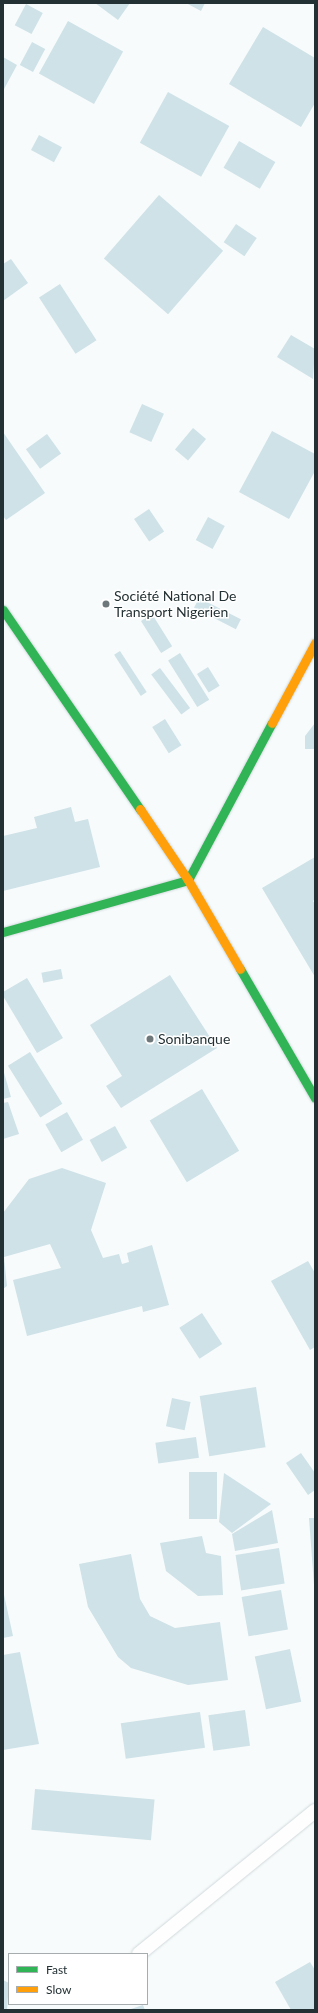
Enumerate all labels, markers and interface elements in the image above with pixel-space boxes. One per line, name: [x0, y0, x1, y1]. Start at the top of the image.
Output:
place label: Société National De Transport Nigerien: [114, 588, 236, 620]
marker: Société National De Transport Nigerien: [101, 599, 111, 609]
place label: Sonibanque: [158, 1031, 230, 1047]
marker: Sonibanque: [145, 1034, 155, 1044]
legend: [8, 1953, 148, 2005]
text: Fast: [46, 1962, 67, 1977]
text: Slow: [46, 1982, 71, 1997]

